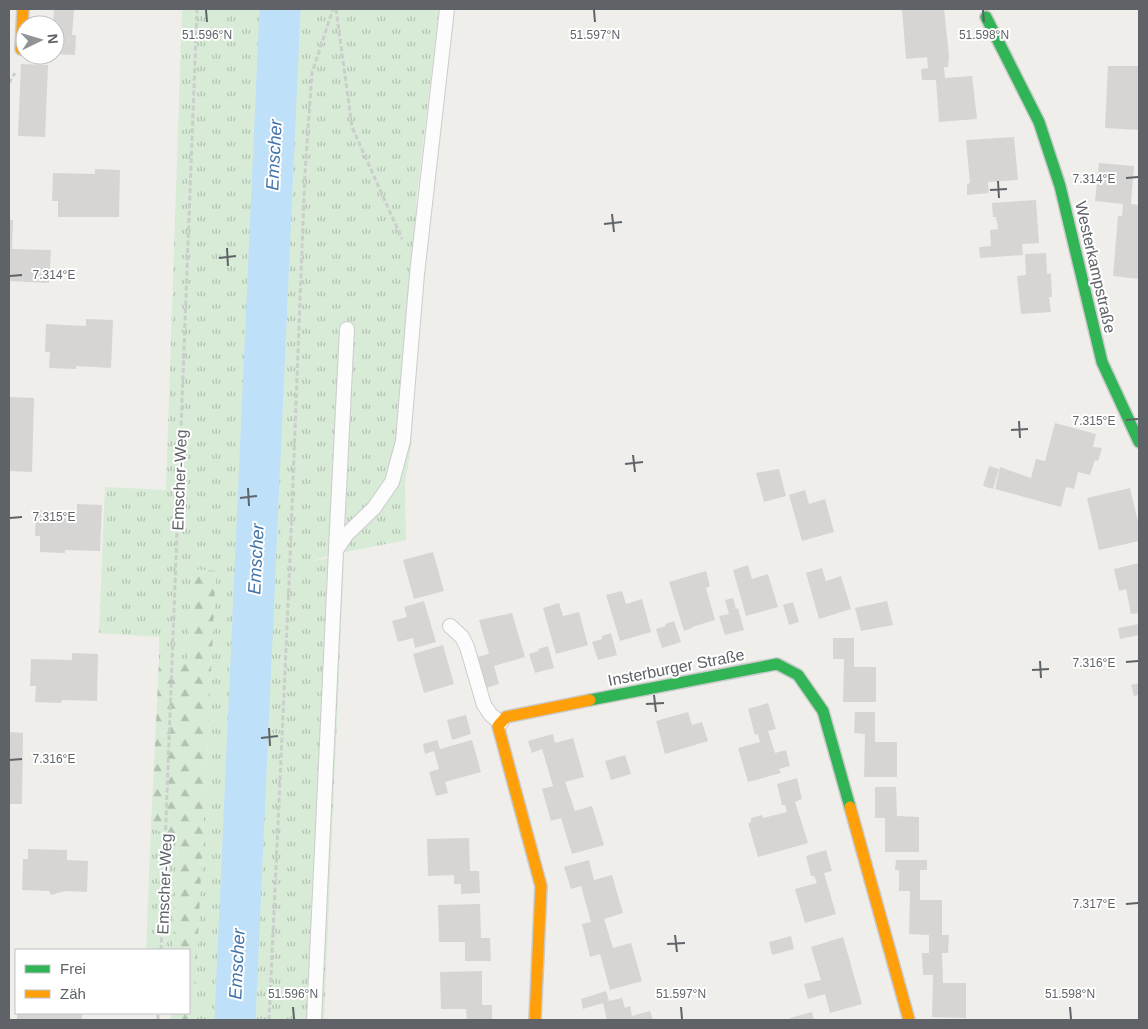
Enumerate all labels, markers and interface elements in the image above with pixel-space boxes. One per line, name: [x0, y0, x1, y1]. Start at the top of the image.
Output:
north arrow: [15, 15, 65, 65]
text: 51.596°N: [182, 28, 232, 42]
text: 51.597°N: [570, 28, 620, 42]
text: 51.598°N: [959, 28, 1009, 42]
text: N: [45, 33, 61, 45]
water label: Emscher: [262, 118, 286, 191]
text: 7.314°E: [1073, 172, 1115, 186]
street label: Westerkampstraße: [1072, 199, 1119, 335]
text: 7.314°E: [33, 268, 75, 282]
text: 7.315°E: [1073, 414, 1115, 428]
street label: Emscher-Weg: [169, 429, 190, 531]
text: 7.315°E: [33, 510, 75, 524]
water label: Emscher: [244, 522, 268, 595]
street label: Insterburger Straße: [606, 646, 746, 689]
text: 7.316°E: [1073, 656, 1115, 670]
text: 7.316°E: [33, 752, 75, 766]
street label: Emscher-Weg: [154, 833, 175, 935]
text: 7.317°E: [1073, 897, 1115, 911]
water label: Emscher: [225, 927, 249, 1000]
legend: [15, 949, 190, 1014]
text: Frei: [60, 960, 86, 977]
text: Zäh: [60, 985, 86, 1002]
text: 51.596°N: [268, 987, 318, 1001]
text: 51.597°N: [656, 987, 706, 1001]
text: 51.598°N: [1045, 987, 1095, 1001]

